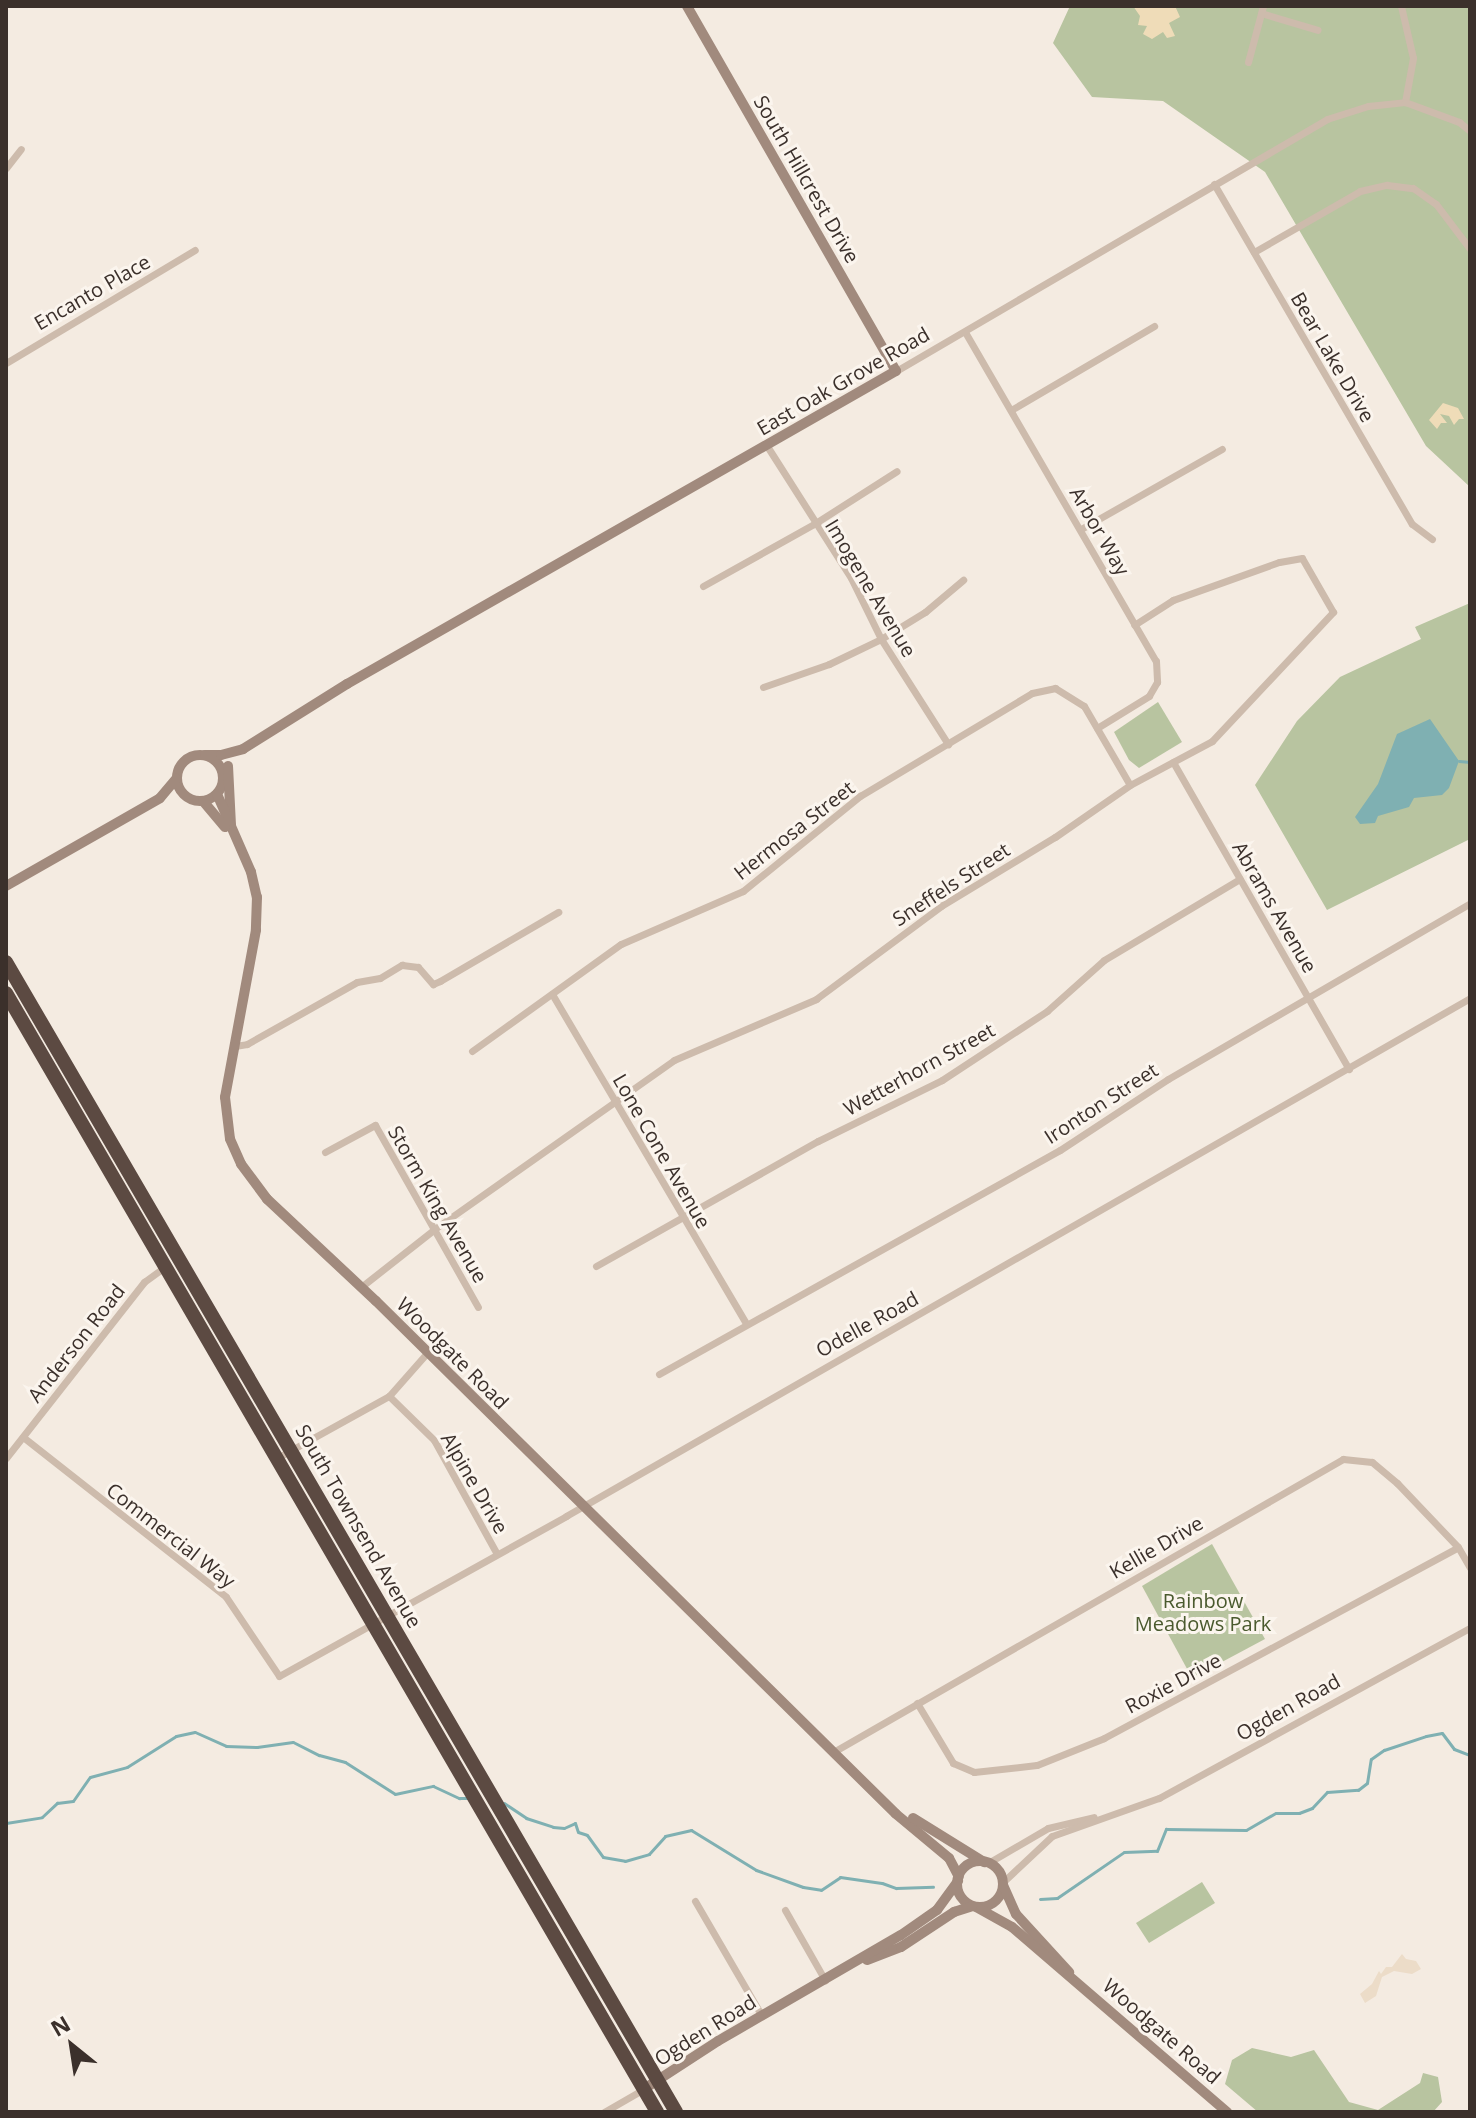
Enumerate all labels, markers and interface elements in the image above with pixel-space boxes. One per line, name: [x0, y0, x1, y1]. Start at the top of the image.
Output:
street label: South Hillcrest Drive: [749, 91, 865, 267]
street label: Encanto Place: [30, 249, 154, 335]
street label: Bear Lake Drive: [1286, 288, 1380, 426]
street label: East Oak Grove Road: [752, 322, 934, 440]
street label: Arbor Way: [1065, 483, 1135, 579]
street label: Imogene Avenue: [820, 515, 922, 661]
street label: Hermosa Street: [729, 775, 859, 885]
street label: Sneffels Street: [888, 837, 1014, 931]
street label: Abrams Avenue: [1228, 837, 1322, 977]
street label: Wetterhorn Street: [839, 1018, 999, 1120]
street label: Ironton Street: [1040, 1057, 1162, 1149]
street label: Lone Cone Avenue: [608, 1070, 716, 1232]
street label: Storm King Avenue: [383, 1121, 493, 1287]
street label: Anderson Road: [22, 1279, 130, 1407]
street label: Odelle Road: [812, 1286, 922, 1362]
street label: Woodgate Road: [392, 1292, 514, 1414]
street label: South Townsend Avenue: [291, 1420, 427, 1632]
street label: Alpine Drive: [436, 1428, 514, 1538]
street label: Commercial Way: [102, 1477, 240, 1593]
street label: Kellie Drive: [1105, 1511, 1207, 1583]
park label: Rainbow Meadows Park: [1135, 1589, 1271, 1636]
street label: Roxie Drive: [1121, 1648, 1225, 1718]
street label: Ogden Road: [1232, 1669, 1344, 1745]
street label: Woodgate Road: [1098, 1973, 1226, 2089]
street label: Ogden Road: [650, 1989, 760, 2071]
north arrow: [32, 2006, 112, 2086]
text: N: [45, 2008, 75, 2043]

